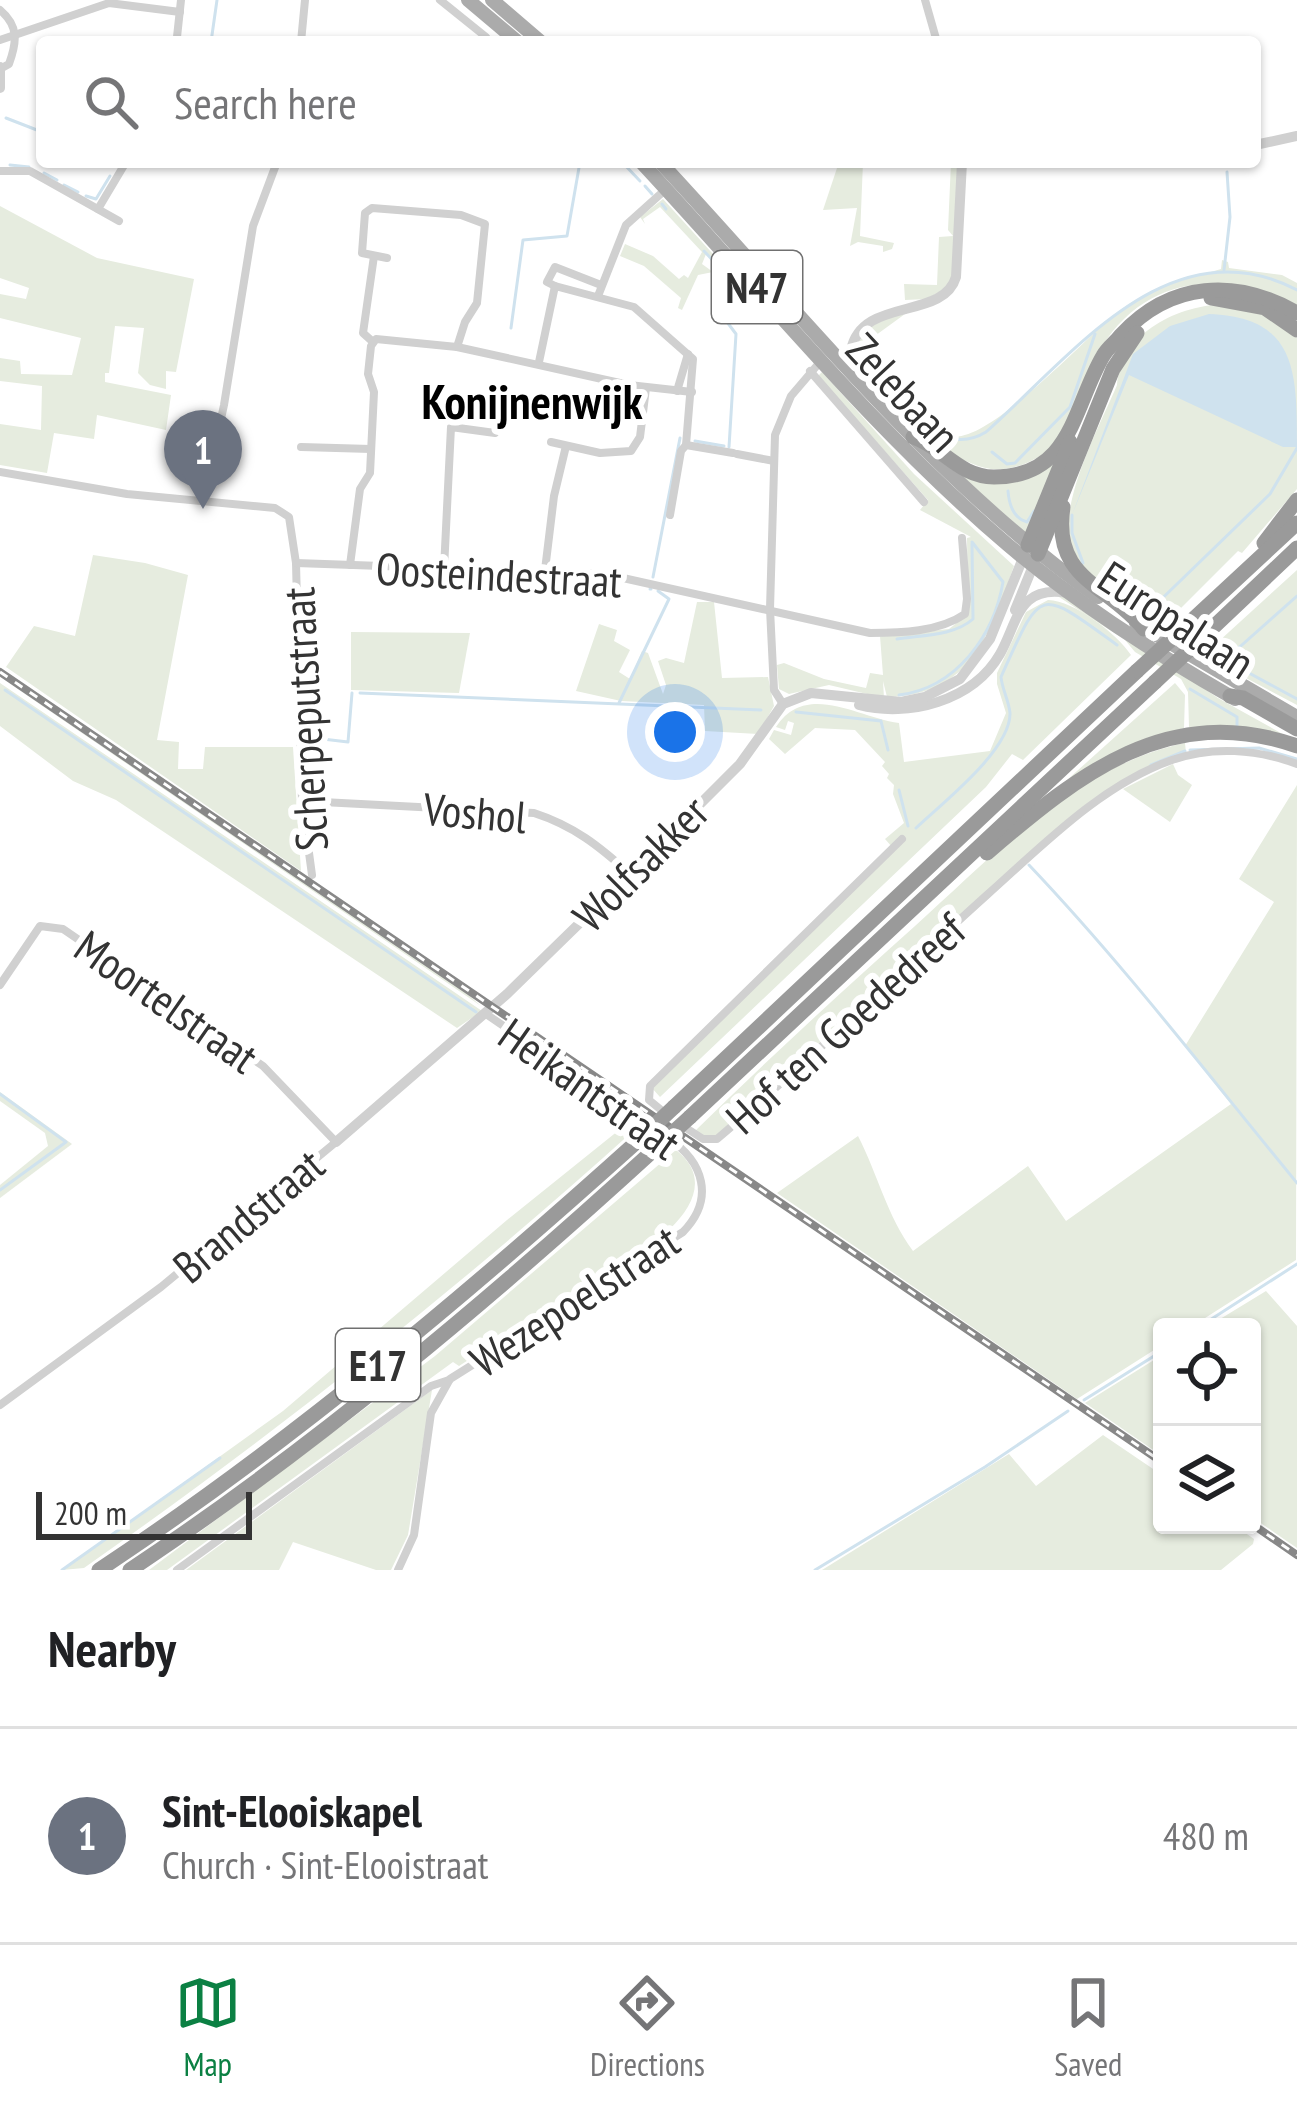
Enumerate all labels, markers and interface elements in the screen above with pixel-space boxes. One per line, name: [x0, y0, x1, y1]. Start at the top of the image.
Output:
search box: [36, 36, 1261, 168]
icon: search: [78, 69, 144, 135]
text: Search here: [174, 73, 357, 131]
road number: N47: [712, 251, 802, 323]
street label: Zelebaan: [835, 321, 973, 463]
district label: Konijnenwijk: [421, 370, 643, 432]
pin: 1: [164, 410, 242, 509]
street label: Oosteindestraat: [375, 539, 624, 609]
street label: Europalaan: [1088, 547, 1266, 691]
street label: Scherpeputstraat: [268, 585, 340, 852]
your location: [645, 702, 705, 762]
street label: Voshol: [420, 779, 529, 845]
street label: Wolfsakker: [560, 782, 721, 943]
street label: Hof ten Goededreef: [713, 899, 978, 1146]
street label: Moortelstraat: [64, 917, 270, 1085]
street label: Heikantstraat: [488, 1004, 692, 1172]
street label: Brandstraat: [161, 1135, 336, 1295]
street label: Wezepoelstraat: [459, 1211, 690, 1389]
map controls: [1153, 1318, 1261, 1534]
button: locate: [1153, 1318, 1261, 1426]
road number: E17: [336, 1329, 420, 1401]
button: layers: [1153, 1426, 1261, 1534]
scale bar: [36, 1486, 252, 1539]
text: 200 m: [54, 1491, 127, 1534]
text: Nearby: [48, 1615, 176, 1681]
text: Sint-Elooiskapel: [162, 1781, 422, 1839]
text: 1: [78, 1810, 96, 1861]
text: 480 m: [1163, 1810, 1249, 1861]
text: Church · Sint-Elooistraat: [162, 1839, 488, 1890]
tab: Map: [175, 1970, 241, 2085]
tab: Directions: [590, 1970, 705, 2085]
tab: Saved: [1054, 1970, 1122, 2085]

